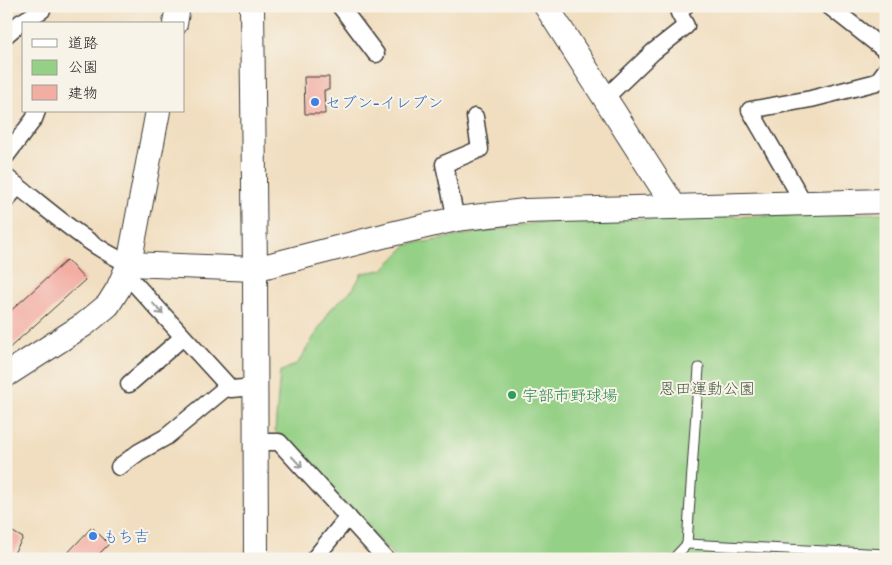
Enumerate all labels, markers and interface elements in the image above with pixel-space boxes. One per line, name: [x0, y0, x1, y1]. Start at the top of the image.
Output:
legend: [22, 22, 185, 112]
text: 道路: [68, 34, 98, 52]
text: 公園: [68, 58, 98, 76]
text: 建物: [68, 84, 98, 102]
place label: セブン-イレブン: [325, 93, 443, 112]
marker: セブン-イレブン: [309, 96, 321, 108]
one-way arrow: [152, 302, 164, 315]
park label: 恩田運動公園: [659, 379, 755, 398]
place label: 宇部市野球場: [522, 386, 618, 405]
marker: 宇部市野球場: [506, 389, 518, 401]
one-way arrow: [291, 455, 303, 468]
place label: もち吉: [103, 527, 150, 546]
marker: もち吉: [87, 530, 99, 542]

